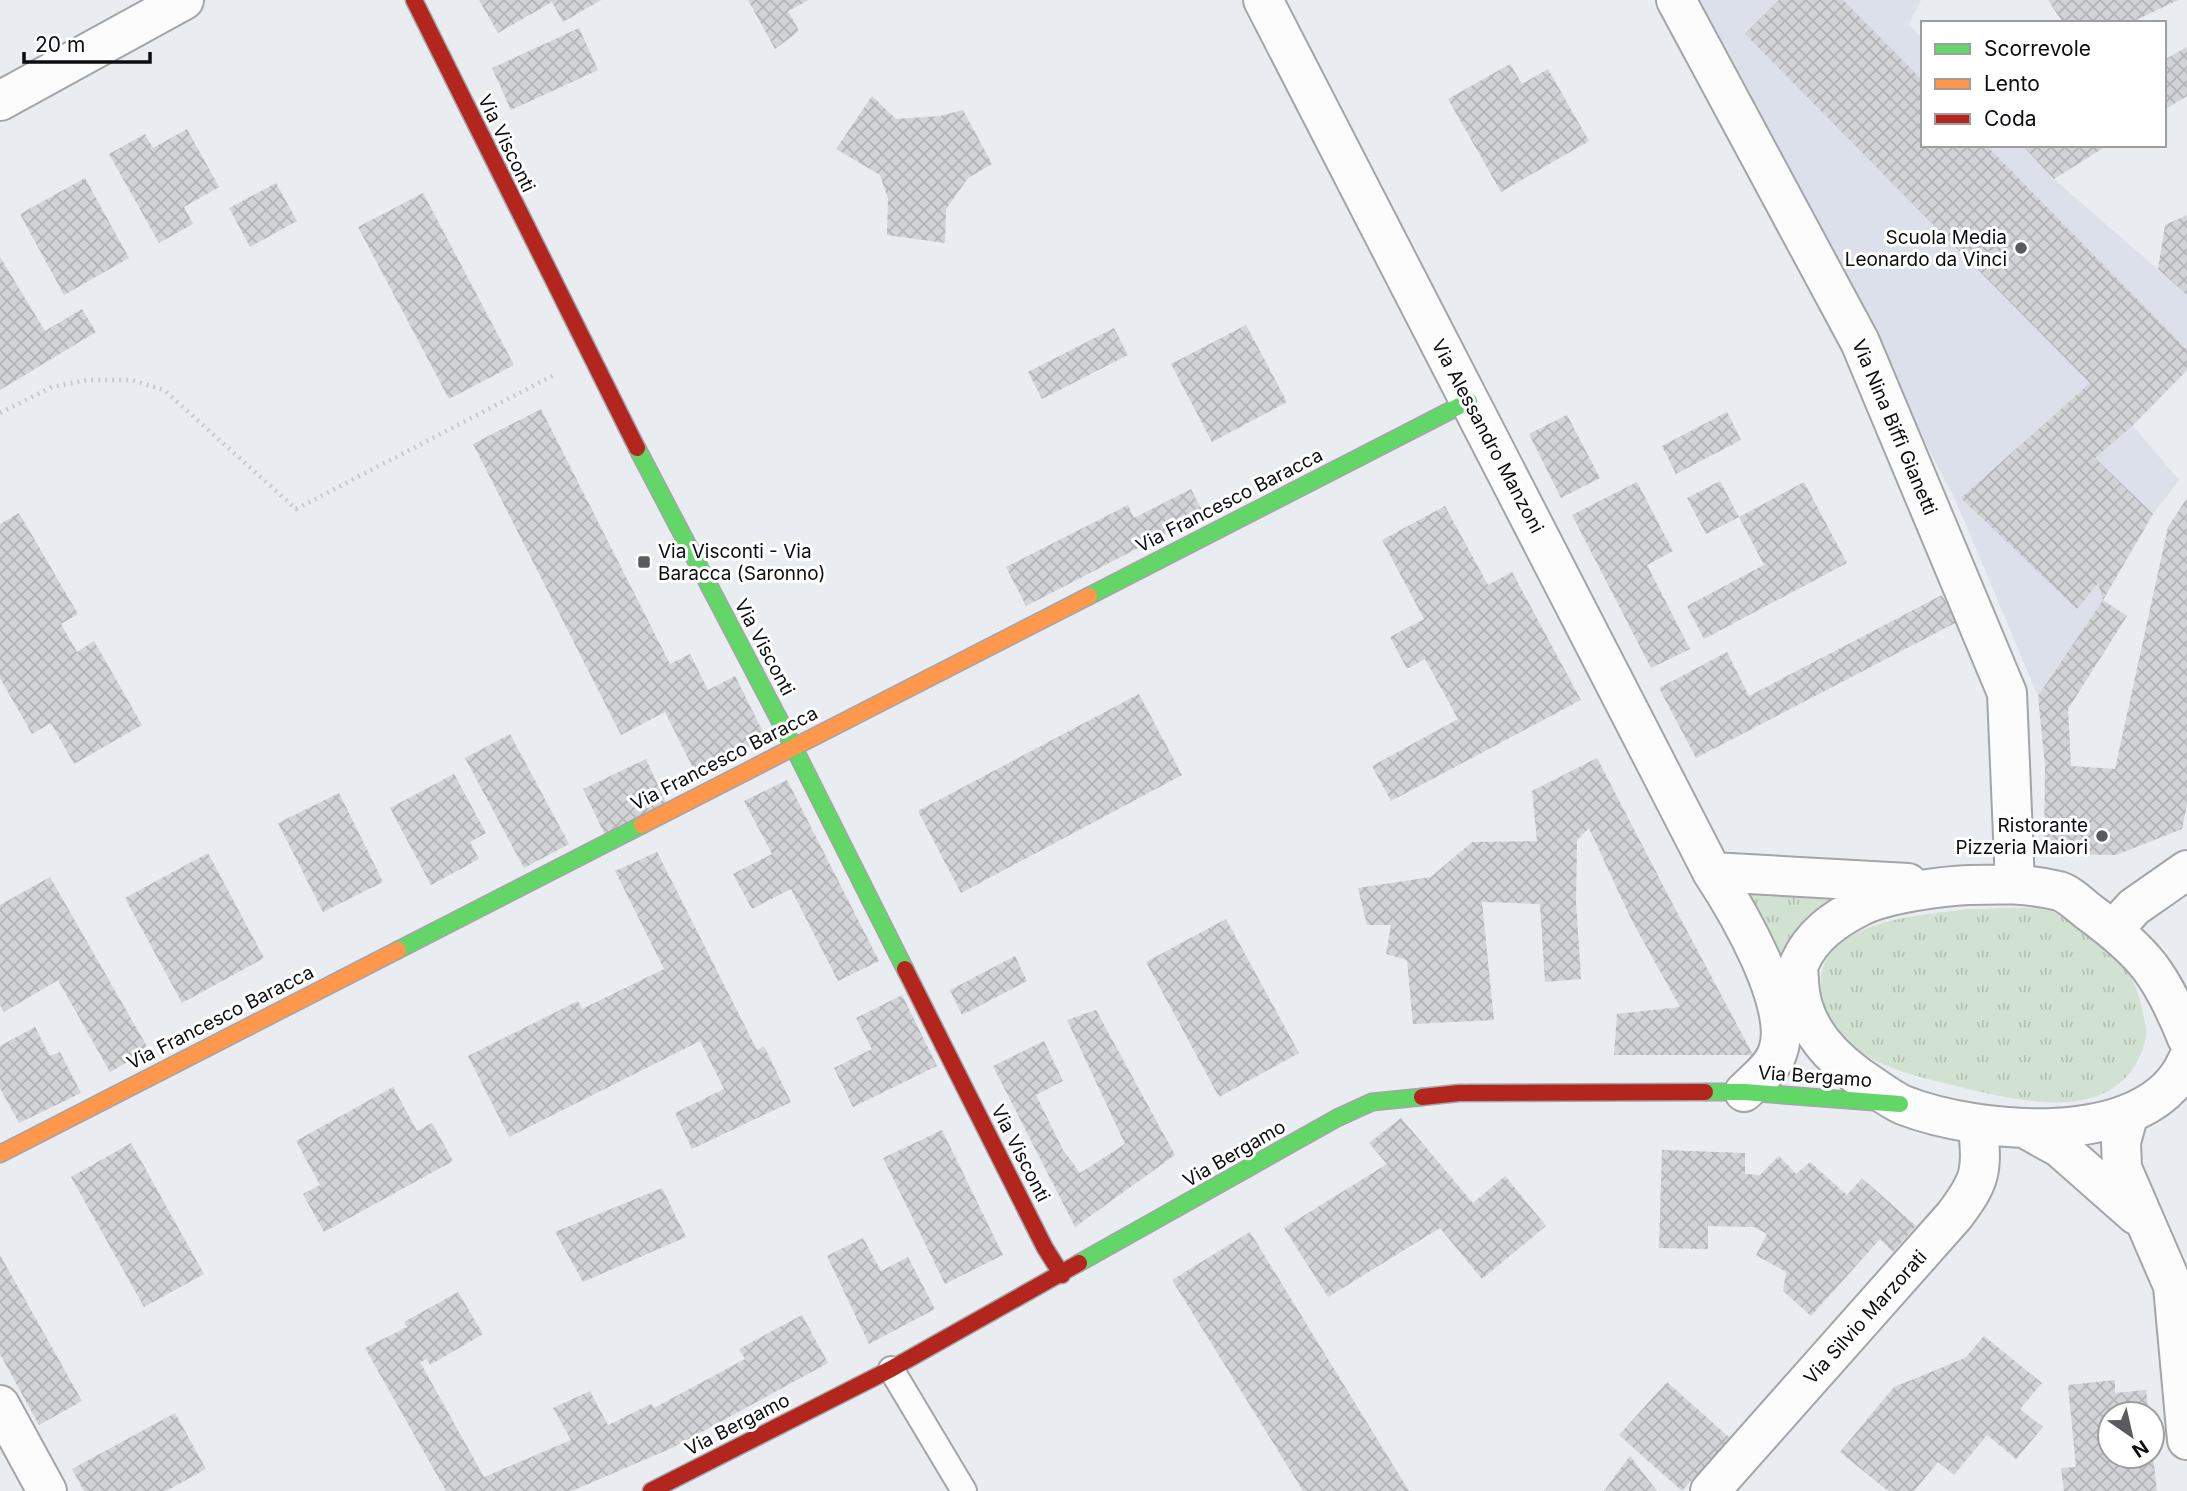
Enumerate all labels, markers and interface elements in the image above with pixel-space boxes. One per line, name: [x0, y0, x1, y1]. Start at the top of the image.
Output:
scale bar: [24, 21, 150, 65]
legend: [1921, 21, 2166, 147]
text: 20 m: [35, 32, 85, 57]
text: Scorrevole: [1984, 36, 2091, 61]
text: Lento: [1984, 71, 2040, 96]
street label: Via Visconti: [473, 91, 540, 196]
text: Coda: [1984, 106, 2037, 131]
place label: Scuola Media Leonardo da Vinci: [1845, 226, 2007, 271]
marker: Scuola Media Leonardo da Vinci: [2013, 240, 2029, 256]
street label: Via Alessandro Manzoni: [1427, 335, 1548, 537]
street label: Via Nina Biffi Gianetti: [1847, 336, 1942, 518]
street label: Via Francesco Baracca: [1132, 443, 1326, 558]
place label: Via Visconti - Via Baracca (Saronno): [658, 540, 825, 585]
marker: Via Visconti - Via Baracca (Saronno): [636, 554, 652, 570]
street label: Via Visconti: [730, 595, 800, 699]
street label: Via Francesco Baracca: [627, 701, 821, 816]
place label: Ristorante Pizzeria Maiori: [1956, 814, 2088, 859]
marker: Ristorante Pizzeria Maiori: [2094, 828, 2110, 844]
street label: Via Francesco Baracca: [123, 960, 317, 1075]
street label: Via Bergamo: [1757, 1061, 1873, 1092]
street label: Via Visconti: [986, 1101, 1055, 1206]
street label: Via Bergamo: [1179, 1115, 1290, 1192]
street label: Via Silvio Marzorati: [1799, 1246, 1932, 1389]
street label: Via Bergamo: [681, 1388, 793, 1461]
north arrow: [2096, 1400, 2166, 1470]
text: N: [2128, 1435, 2153, 1462]

